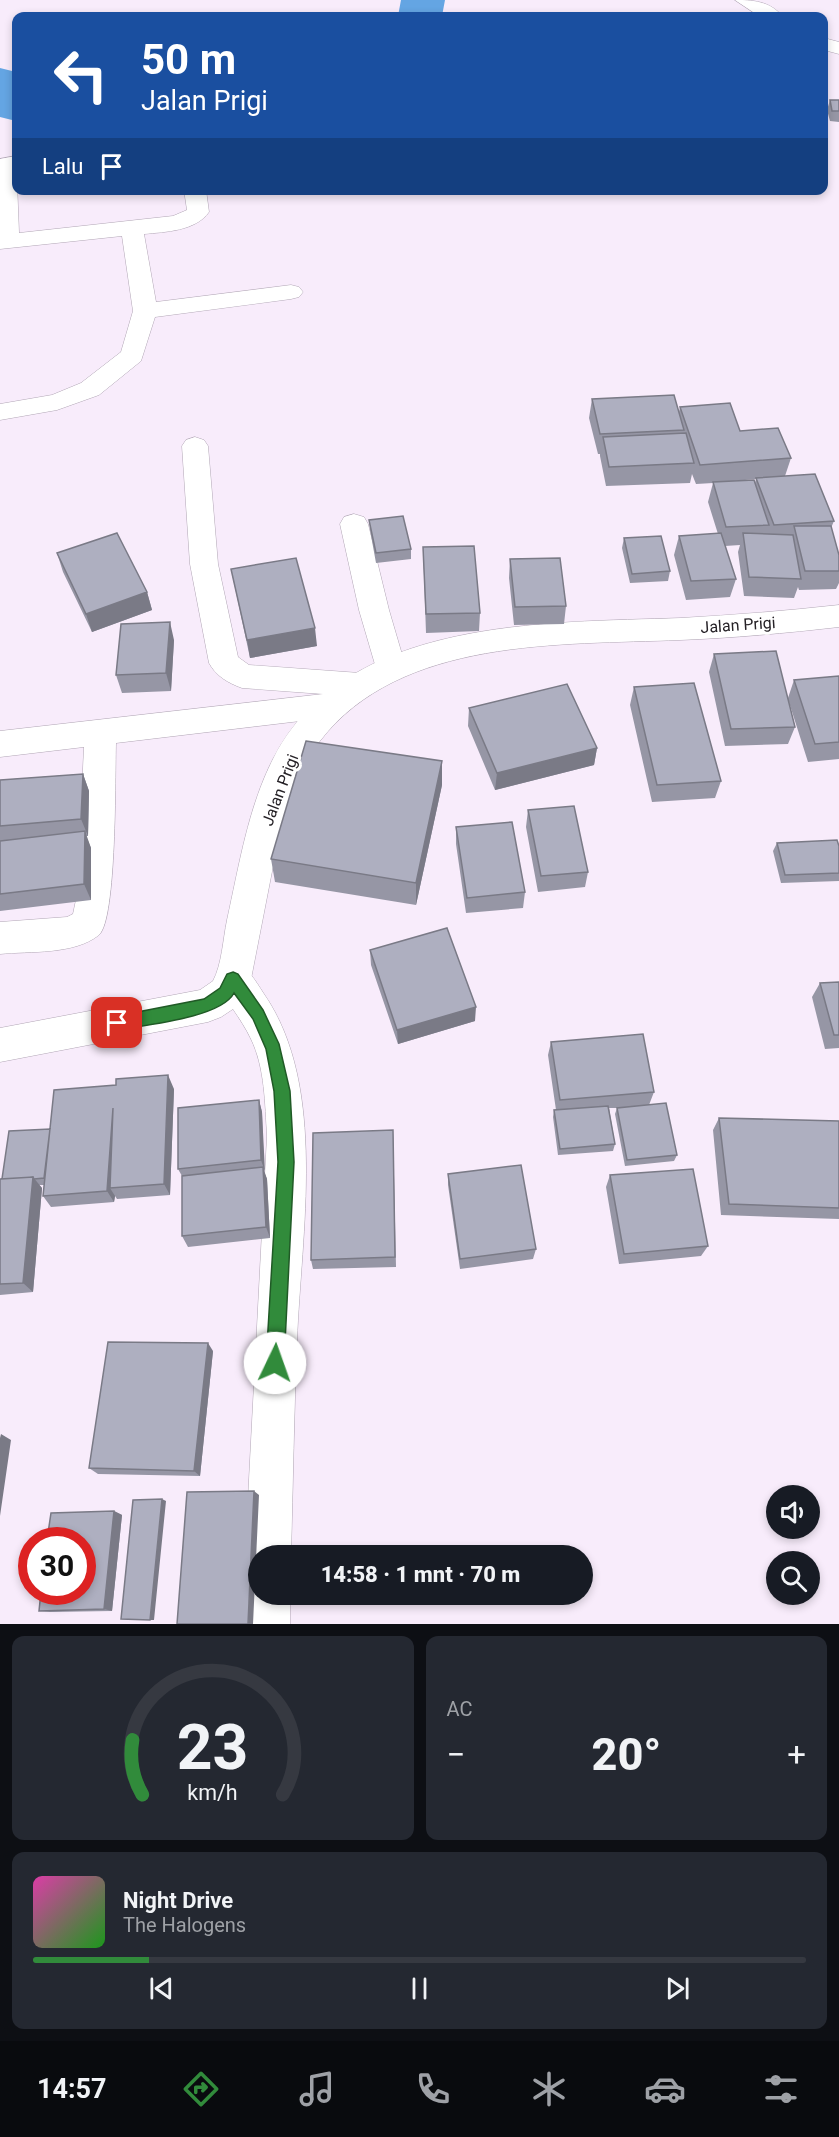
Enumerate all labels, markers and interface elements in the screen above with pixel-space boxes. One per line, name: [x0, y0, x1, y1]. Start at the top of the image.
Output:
text: 50 m: [141, 35, 236, 84]
icon: left: [42, 36, 120, 114]
text: Jalan Prigi: [141, 85, 268, 117]
icon: arrive: [95, 150, 128, 183]
text: Lalu: [42, 154, 83, 179]
street label: Jalan Prigi: [700, 613, 776, 637]
street label: Jalan Prigi: [258, 751, 302, 829]
pin: [91, 997, 142, 1048]
icon: arrive: [100, 1006, 133, 1039]
position arrow: [243, 1331, 307, 1395]
map controls: [766, 1485, 820, 1605]
button: sound: [766, 1485, 820, 1539]
speed limit sign: 30: [18, 1527, 96, 1605]
button: search: [766, 1551, 820, 1605]
text: 14:58 · 1 mnt · 70 m: [321, 1562, 520, 1587]
text: AC: [447, 1697, 472, 1721]
text: 23: [177, 1711, 249, 1784]
text: 20°: [592, 1728, 661, 1781]
text: −: [447, 1735, 465, 1774]
text: +: [787, 1735, 806, 1774]
text: km/h: [188, 1780, 238, 1805]
text: Night Drive: [123, 1888, 233, 1913]
text: The Halogens: [123, 1913, 246, 1937]
icon: previous: [145, 1972, 178, 2005]
icon: pause: [403, 1972, 436, 2005]
icon: next: [661, 1972, 694, 2005]
icon: directions: [180, 2068, 222, 2110]
icon: music: [296, 2068, 338, 2110]
icon: phone: [412, 2068, 454, 2110]
icon: climate: [528, 2068, 570, 2110]
icon: car: [644, 2068, 686, 2110]
icon: filters: [760, 2068, 802, 2110]
text: 14:57: [37, 2073, 107, 2105]

